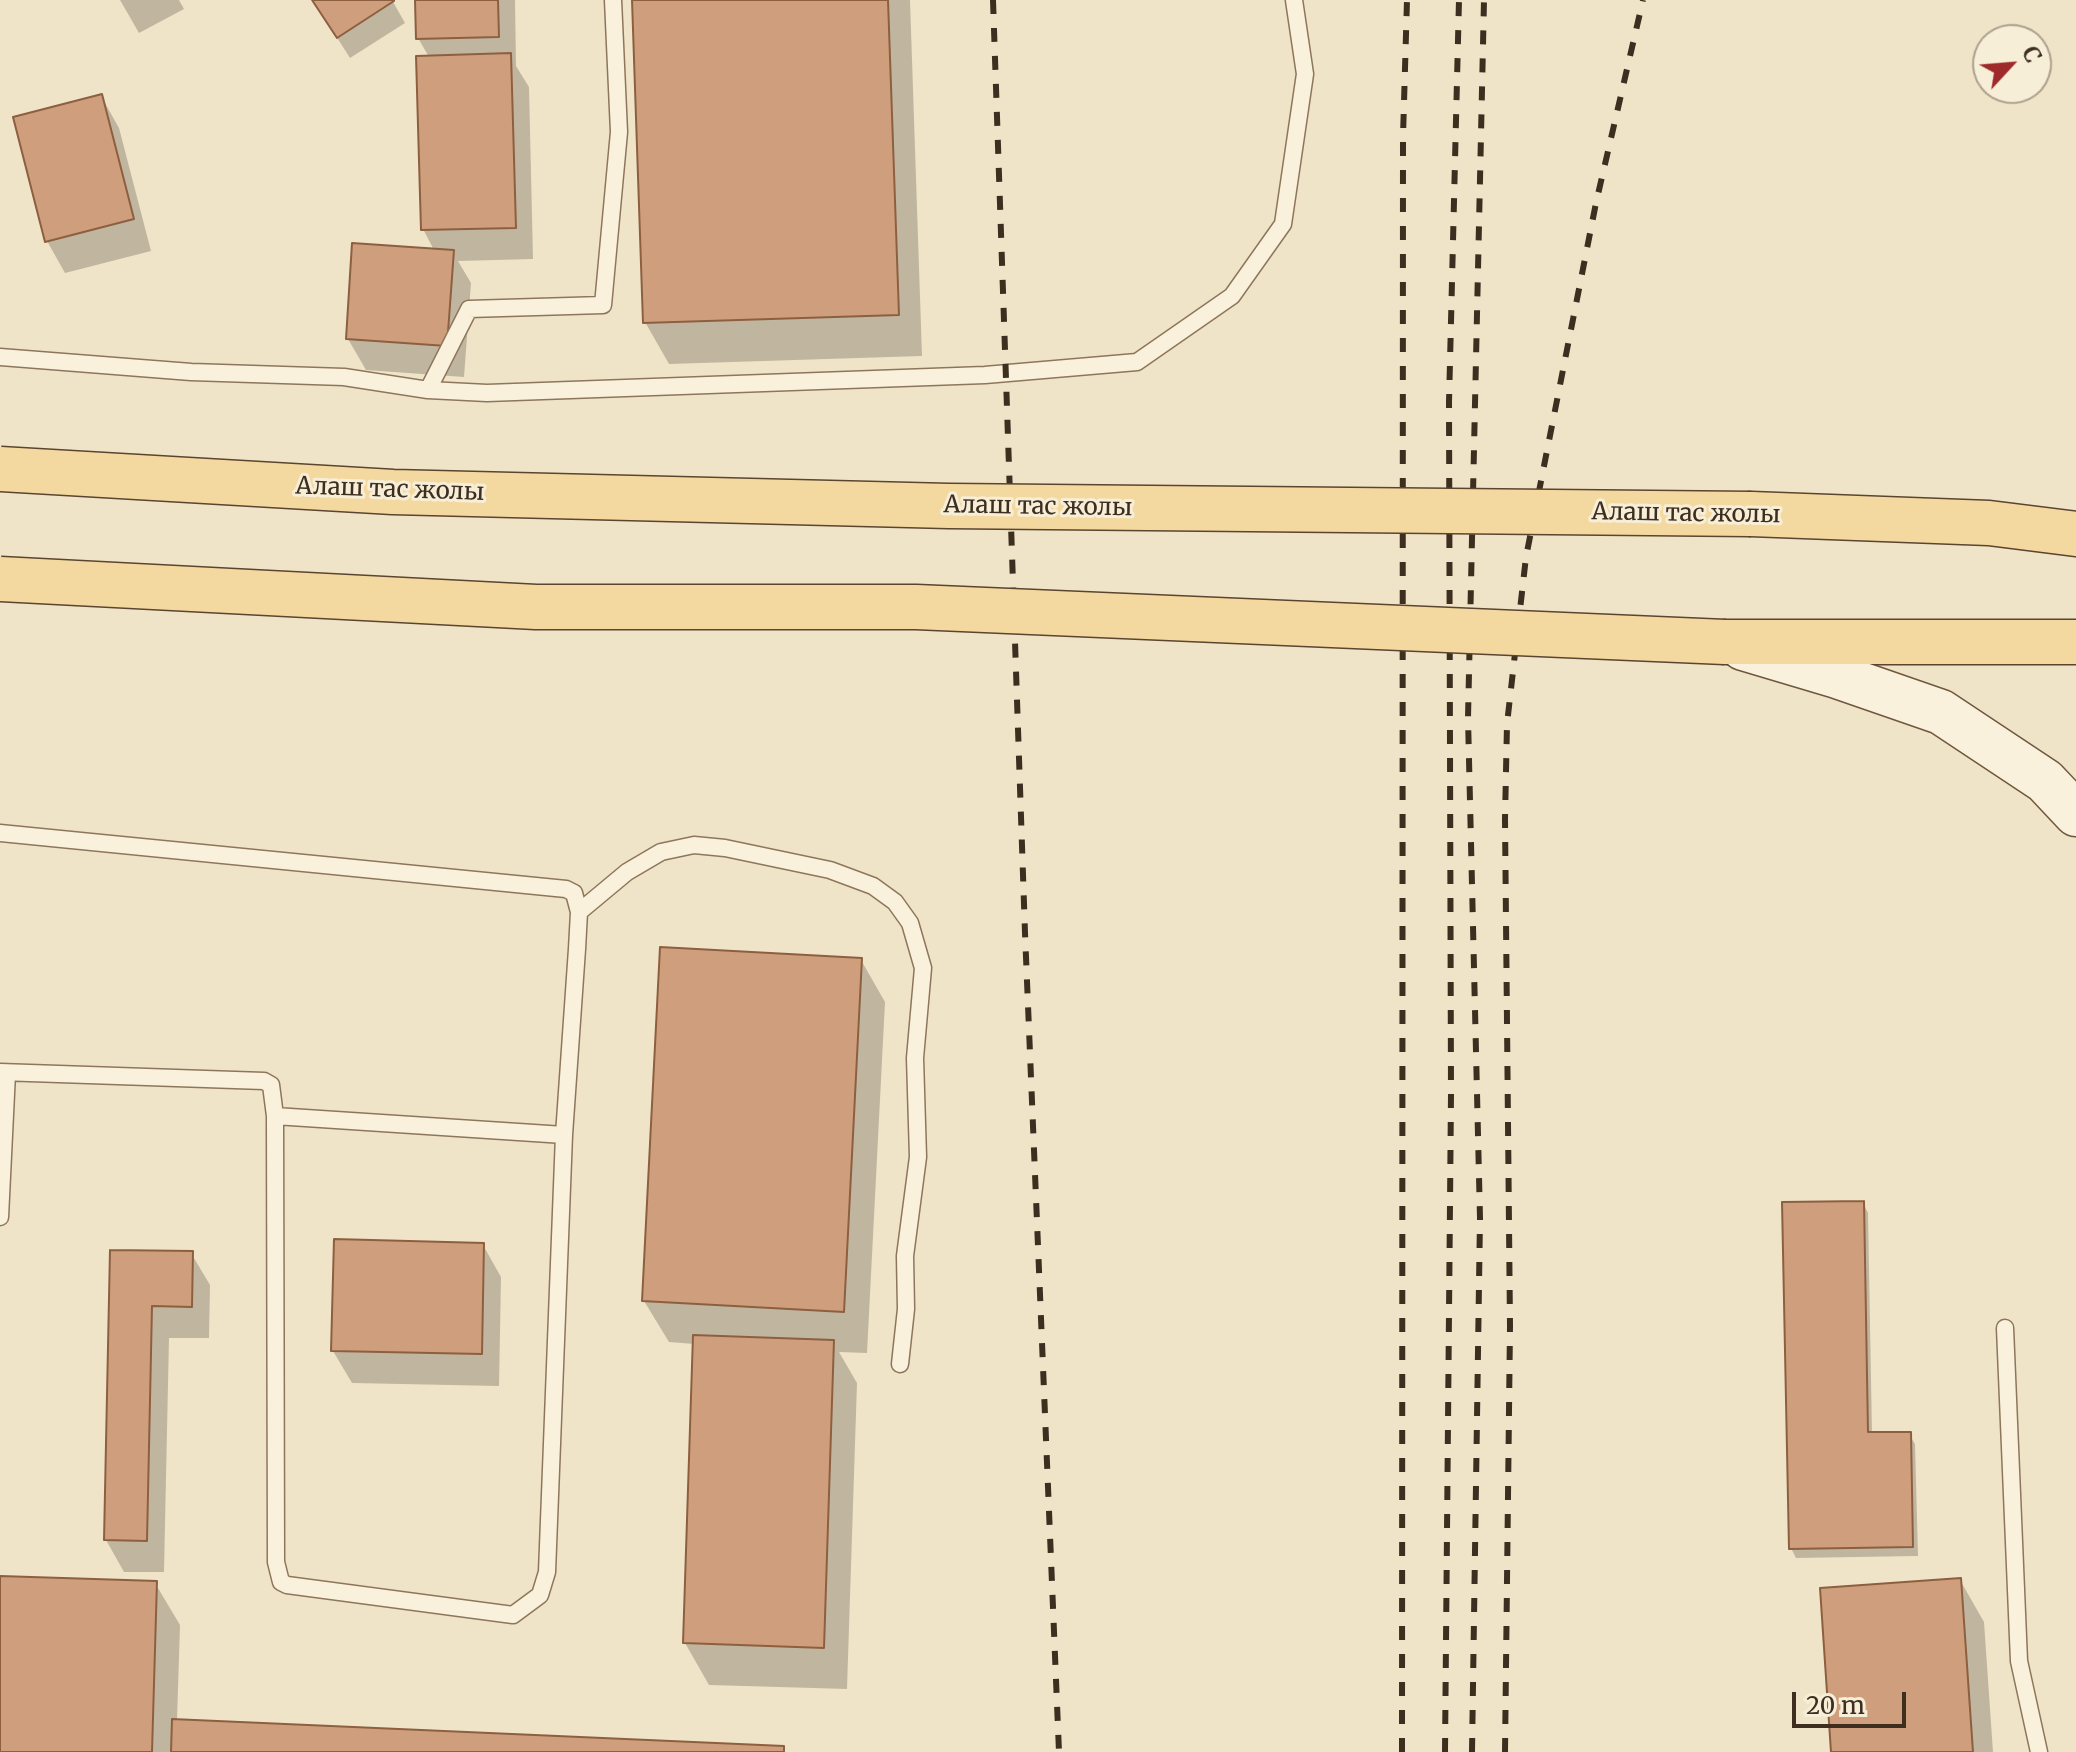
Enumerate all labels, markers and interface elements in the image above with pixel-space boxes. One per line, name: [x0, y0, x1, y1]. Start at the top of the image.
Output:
north arrow: [1972, 24, 2052, 104]
text: С: [2016, 42, 2048, 67]
street label: Алаш тас жолы: [295, 472, 485, 508]
street label: Алаш тас жолы: [943, 491, 1133, 523]
street label: Алаш тас жолы: [1591, 498, 1781, 530]
scale bar: [1796, 1676, 1910, 1726]
text: 20 m: [1806, 1690, 1865, 1721]

